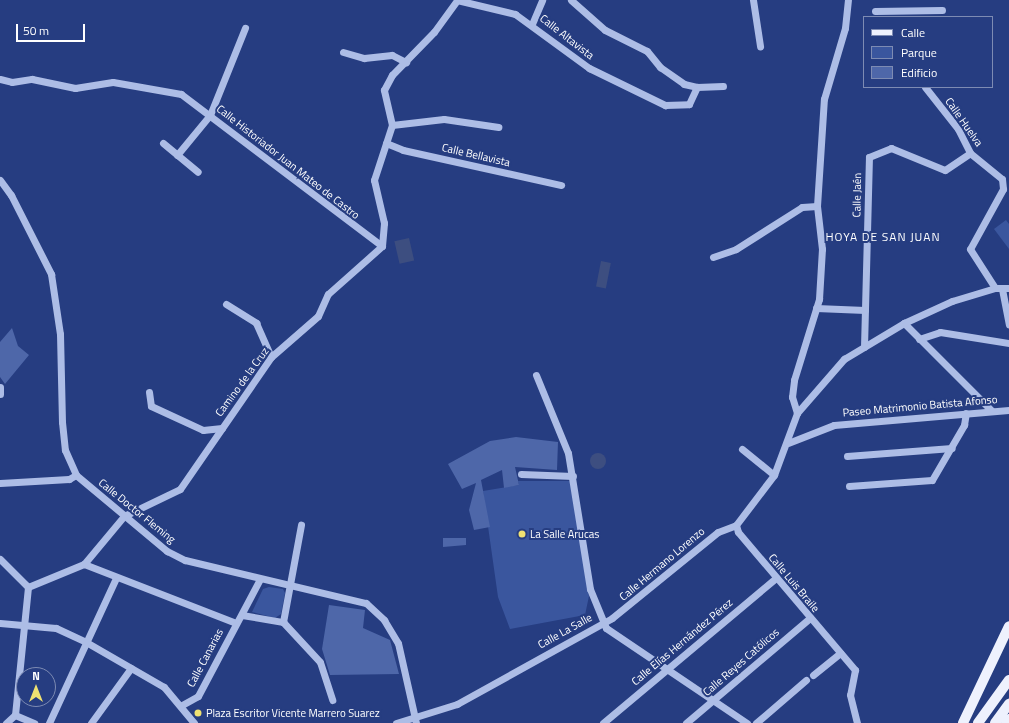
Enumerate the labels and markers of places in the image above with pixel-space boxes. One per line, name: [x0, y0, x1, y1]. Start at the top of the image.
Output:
place label: La Salle Arucas: [530, 527, 599, 541]
marker: La Salle Arucas: [517, 529, 527, 539]
place label: Plaza Escritor Vicente Marrero Suarez: [206, 706, 380, 720]
marker: Plaza Escritor Vicente Marrero Suarez: [193, 708, 203, 718]

